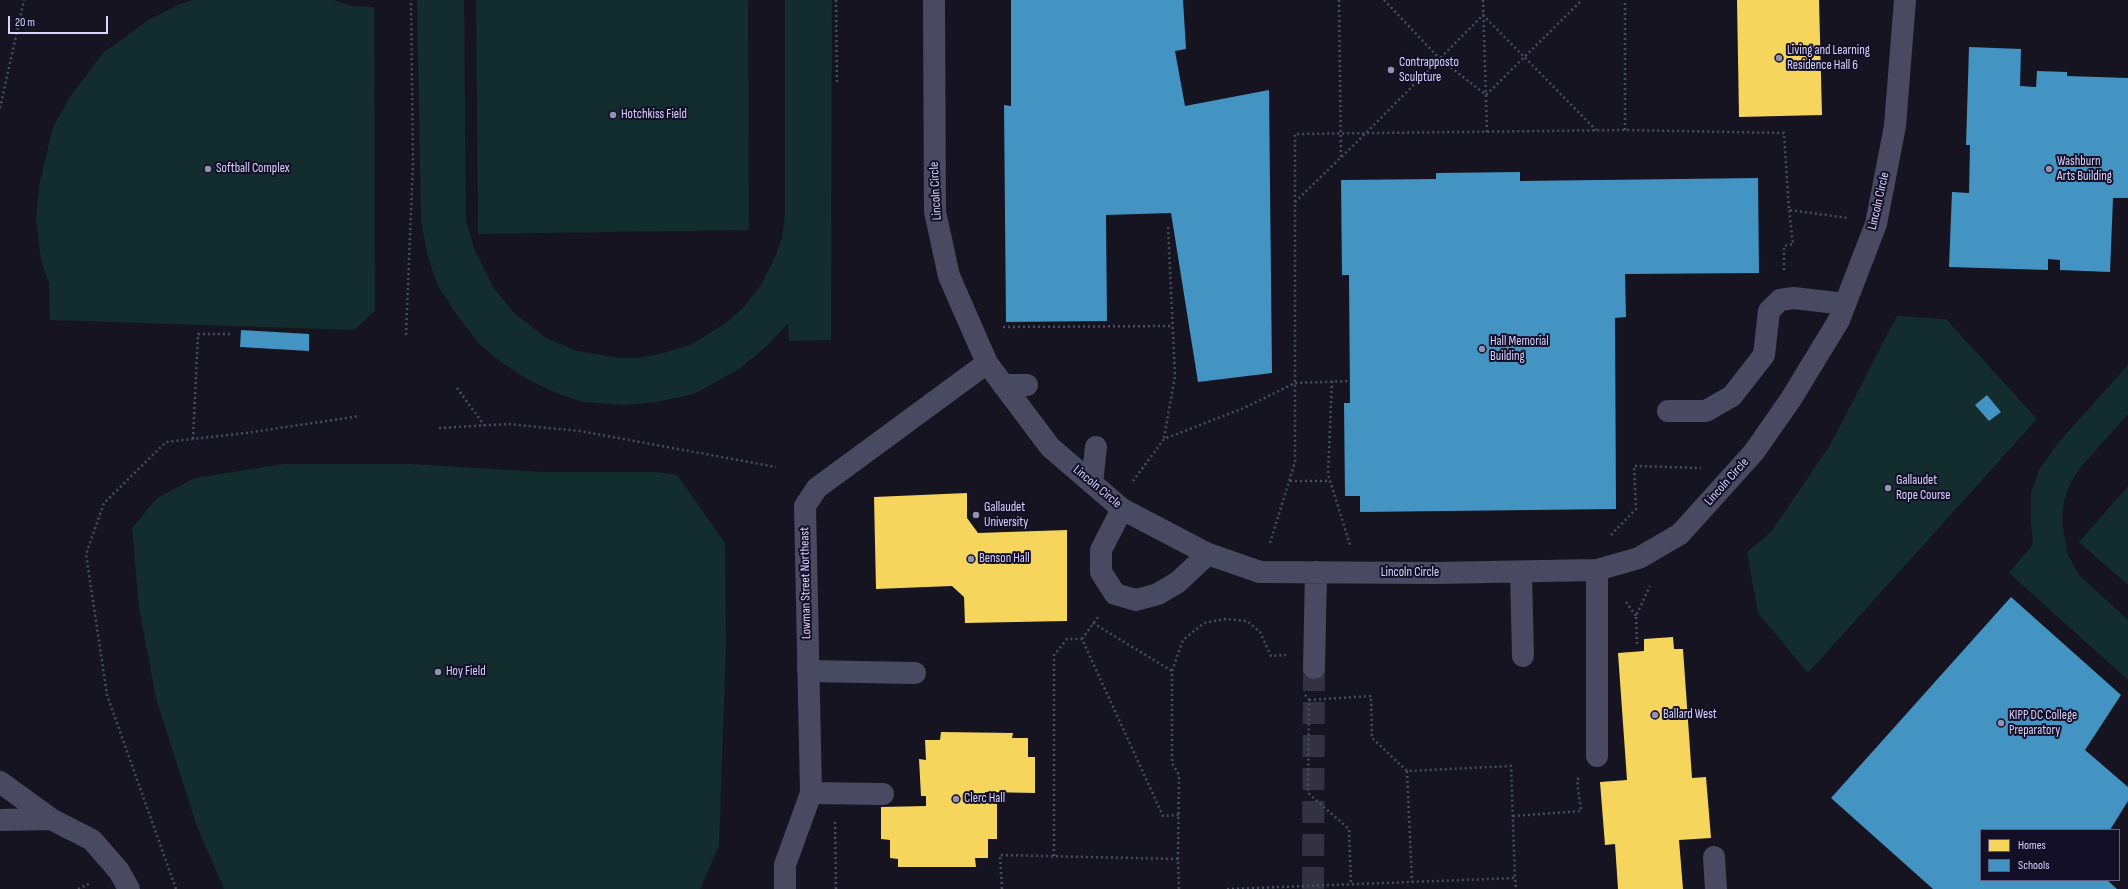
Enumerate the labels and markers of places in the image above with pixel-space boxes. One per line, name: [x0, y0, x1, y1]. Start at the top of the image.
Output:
place label: Living and Learning Residence Hall 6: [1787, 43, 1870, 74]
marker: Living and Learning Residence Hall 6: [1774, 53, 1784, 63]
place label: Contrapposto Sculpture: [1399, 55, 1459, 86]
marker: Contrapposto Sculpture: [1386, 65, 1396, 75]
place label: Hotchkiss Field: [621, 107, 687, 123]
marker: Hotchkiss Field: [608, 110, 618, 120]
place label: Washburn Arts Building: [2057, 154, 2112, 185]
place label: Softball Complex: [216, 161, 290, 177]
marker: Softball Complex: [203, 164, 213, 174]
marker: Washburn Arts Building: [2044, 164, 2054, 174]
place label: Hall Memorial Building: [1490, 334, 1549, 365]
marker: Hall Memorial Building: [1477, 344, 1487, 354]
place label: Gallaudet Rope Course: [1896, 473, 1950, 504]
marker: Gallaudet Rope Course: [1883, 483, 1893, 493]
place label: Gallaudet University: [984, 500, 1028, 531]
marker: Gallaudet University: [971, 510, 981, 520]
place label: Benson Hall: [979, 551, 1030, 567]
marker: Benson Hall: [966, 554, 976, 564]
place label: Hoy Field: [446, 664, 486, 680]
marker: Hoy Field: [433, 667, 443, 677]
place label: Ballard West: [1663, 707, 1717, 723]
place label: KIPP DC College Preparatory: [2009, 708, 2077, 739]
marker: Ballard West: [1650, 710, 1660, 720]
marker: KIPP DC College Preparatory: [1996, 718, 2006, 728]
place label: Clerc Hall: [964, 791, 1005, 807]
marker: Clerc Hall: [951, 794, 961, 804]

